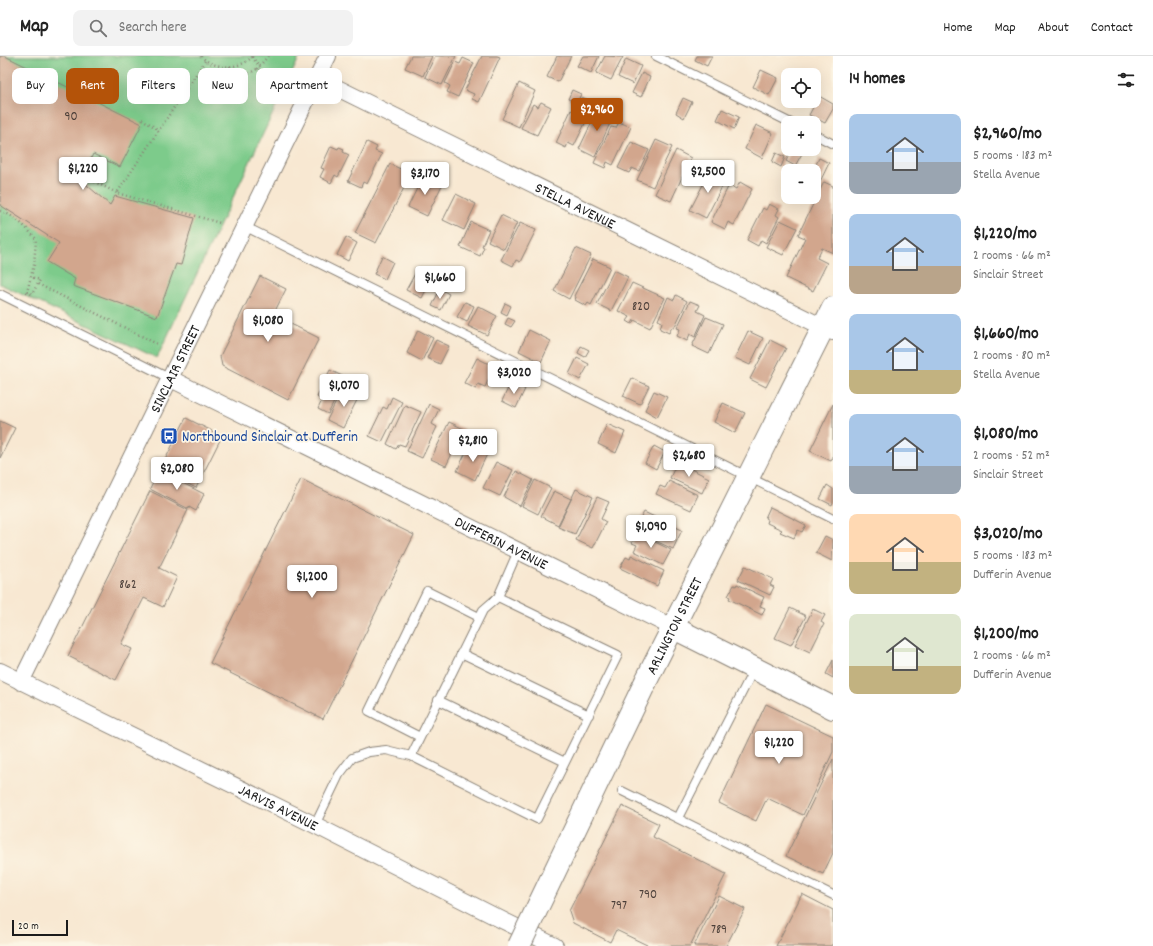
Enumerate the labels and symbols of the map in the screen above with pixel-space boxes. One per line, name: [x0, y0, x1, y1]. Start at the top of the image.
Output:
pin: $2,960: [564, 98, 630, 132]
house number: 90: [64, 108, 78, 127]
pin: $1,220: [50, 157, 116, 191]
pin: $2,500: [675, 160, 741, 194]
pin: $3,170: [392, 162, 458, 196]
street label: STELLA AVENUE: [531, 178, 619, 236]
pin: $1,660: [407, 266, 473, 300]
house number: 820: [632, 298, 650, 317]
pin: $1,080: [235, 309, 301, 343]
street label: SINCLAIR STREET: [146, 322, 207, 417]
pin: $3,020: [481, 361, 547, 395]
pin: $1,070: [311, 374, 377, 408]
bus stop icon: Northbound Sinclair at Dufferin: [159, 426, 179, 446]
place label: Northbound Sinclair at Dufferin: [182, 427, 358, 449]
pin: $2,810: [440, 429, 506, 463]
pin: $2,680: [656, 444, 722, 478]
pin: $2,080: [144, 457, 210, 491]
street label: DUFFERIN AVENUE: [450, 512, 551, 577]
pin: $1,090: [618, 515, 684, 549]
pin: $1,200: [279, 565, 345, 599]
street label: ARLINGTON STREET: [642, 574, 709, 679]
house number: 862: [119, 576, 137, 595]
pin: $1,220: [746, 731, 812, 765]
street label: JARVIS AVENUE: [234, 780, 322, 838]
house number: 790: [639, 886, 657, 905]
house number: 797: [611, 897, 627, 916]
scale bar: [12, 918, 68, 937]
house number: 789: [711, 921, 727, 940]

